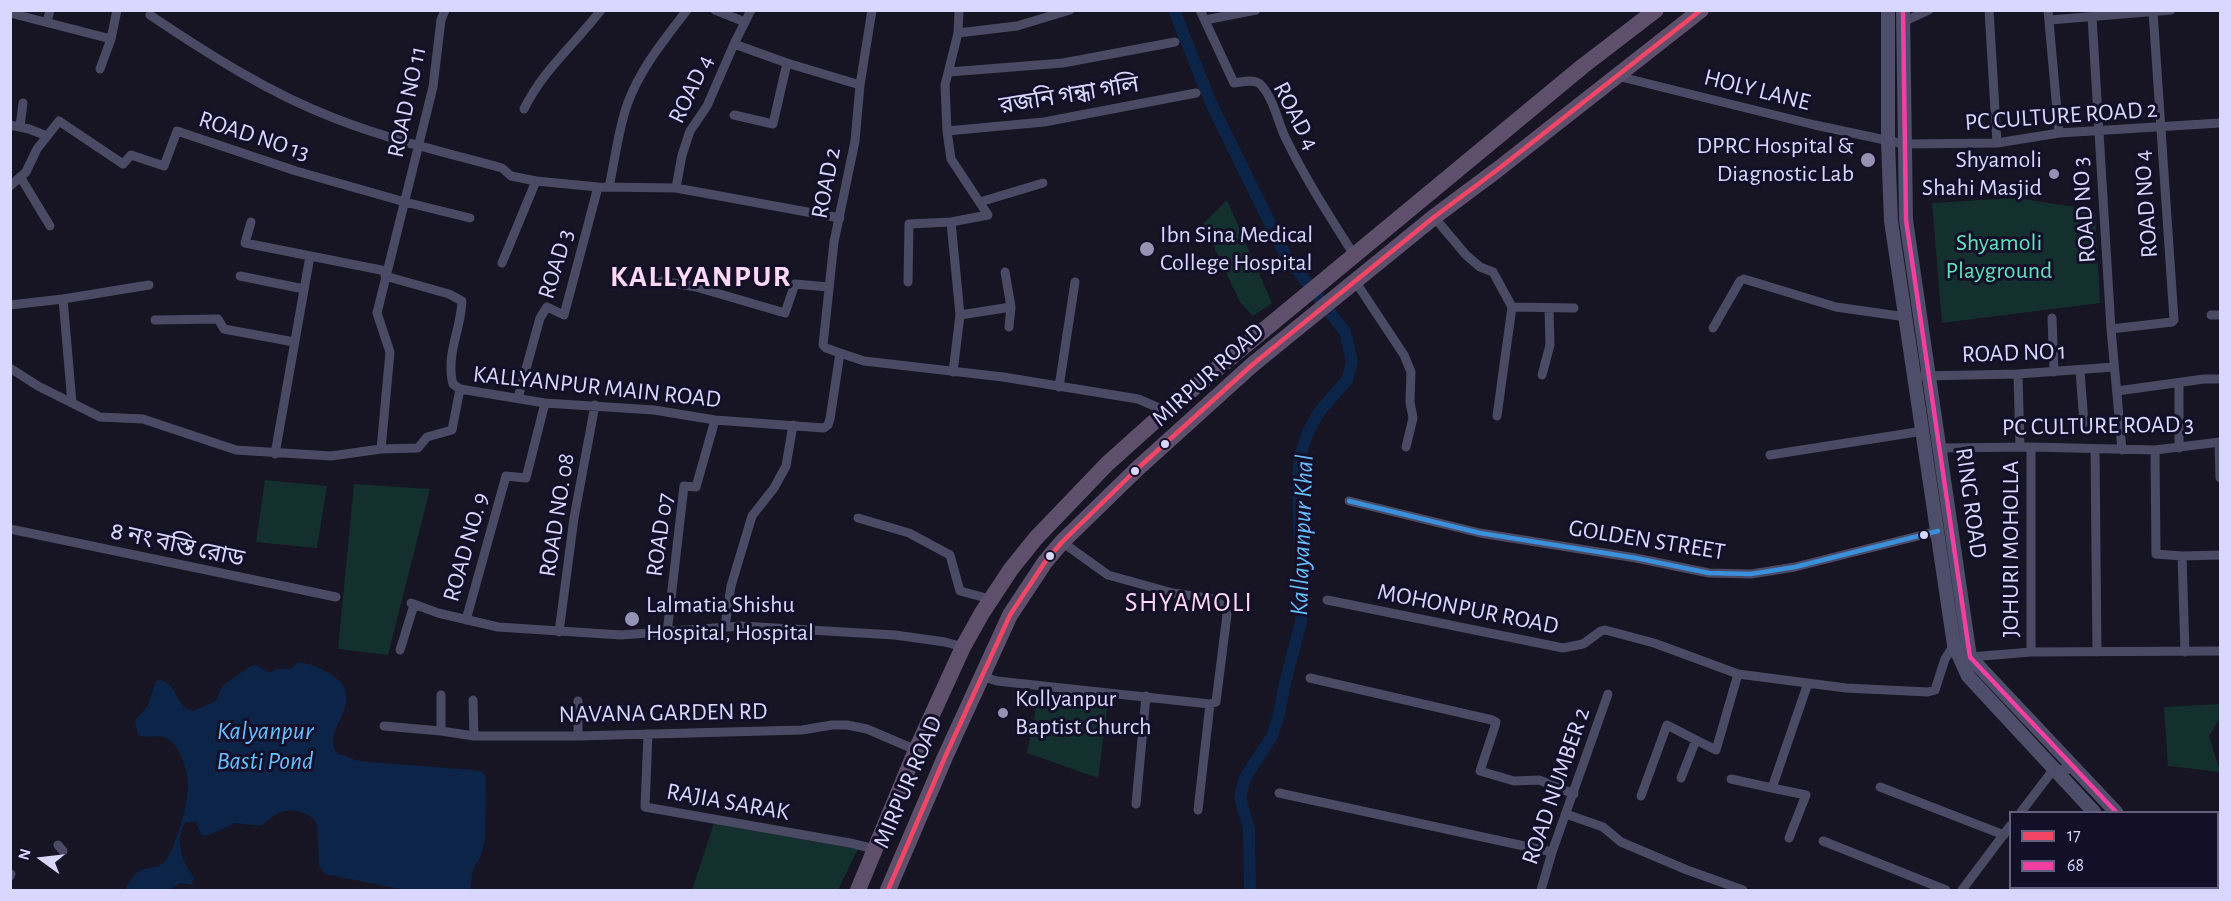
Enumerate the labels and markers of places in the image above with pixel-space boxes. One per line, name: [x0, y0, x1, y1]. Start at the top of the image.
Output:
place label: DPRC Hospital & Diagnostic Lab: [1697, 132, 1854, 188]
place label: Shyamoli Shahi Masjid: [1922, 146, 2042, 202]
marker: DPRC Hospital & Diagnostic Lab: [1859, 151, 1877, 169]
marker: Shyamoli Shahi Masjid: [2047, 167, 2061, 181]
place label: Ibn Sina Medical College Hospital: [1160, 221, 1313, 277]
marker: Ibn Sina Medical College Hospital: [1138, 240, 1156, 258]
unlabelled marker: [1159, 438, 1171, 450]
unlabelled marker: [1129, 465, 1141, 477]
unlabelled marker: [1918, 529, 1930, 541]
unlabelled marker: [1044, 550, 1056, 562]
place label: Lalmatia Shishu Hospital, Hospital: [646, 591, 814, 647]
marker: Lalmatia Shishu Hospital, Hospital: [623, 610, 641, 628]
place label: Kollyanpur Baptist Church: [1015, 685, 1152, 741]
marker: Kollyanpur Baptist Church: [996, 706, 1010, 720]

